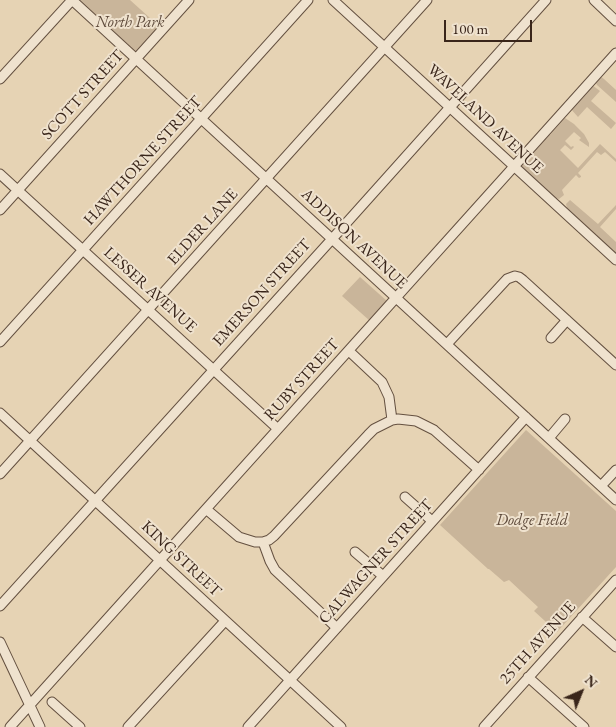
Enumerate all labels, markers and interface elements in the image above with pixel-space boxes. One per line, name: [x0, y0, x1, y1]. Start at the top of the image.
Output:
scale bar: [446, 10, 534, 42]
park label: North Park: [95, 13, 165, 33]
text: 100 m: [452, 19, 488, 38]
street label: SCOTT STREET: [38, 46, 128, 144]
street label: WAVELAND AVENUE: [423, 60, 547, 178]
street label: HAWTHORNE STREET: [80, 93, 206, 229]
street label: ELDER LANE: [164, 185, 242, 269]
street label: ADDISON AVENUE: [297, 185, 411, 293]
street label: EMERSON STREET: [209, 235, 315, 351]
street label: LESSER AVENUE: [99, 243, 201, 337]
street label: RUBY STREET: [260, 335, 344, 425]
street label: CALWAGNER STREET: [315, 496, 437, 628]
park label: Dodge Field: [496, 511, 568, 531]
street label: KING STREET: [137, 517, 225, 601]
street label: 25TH AVENUE: [496, 598, 580, 688]
north arrow: [556, 667, 606, 717]
text: N: [581, 671, 602, 692]

